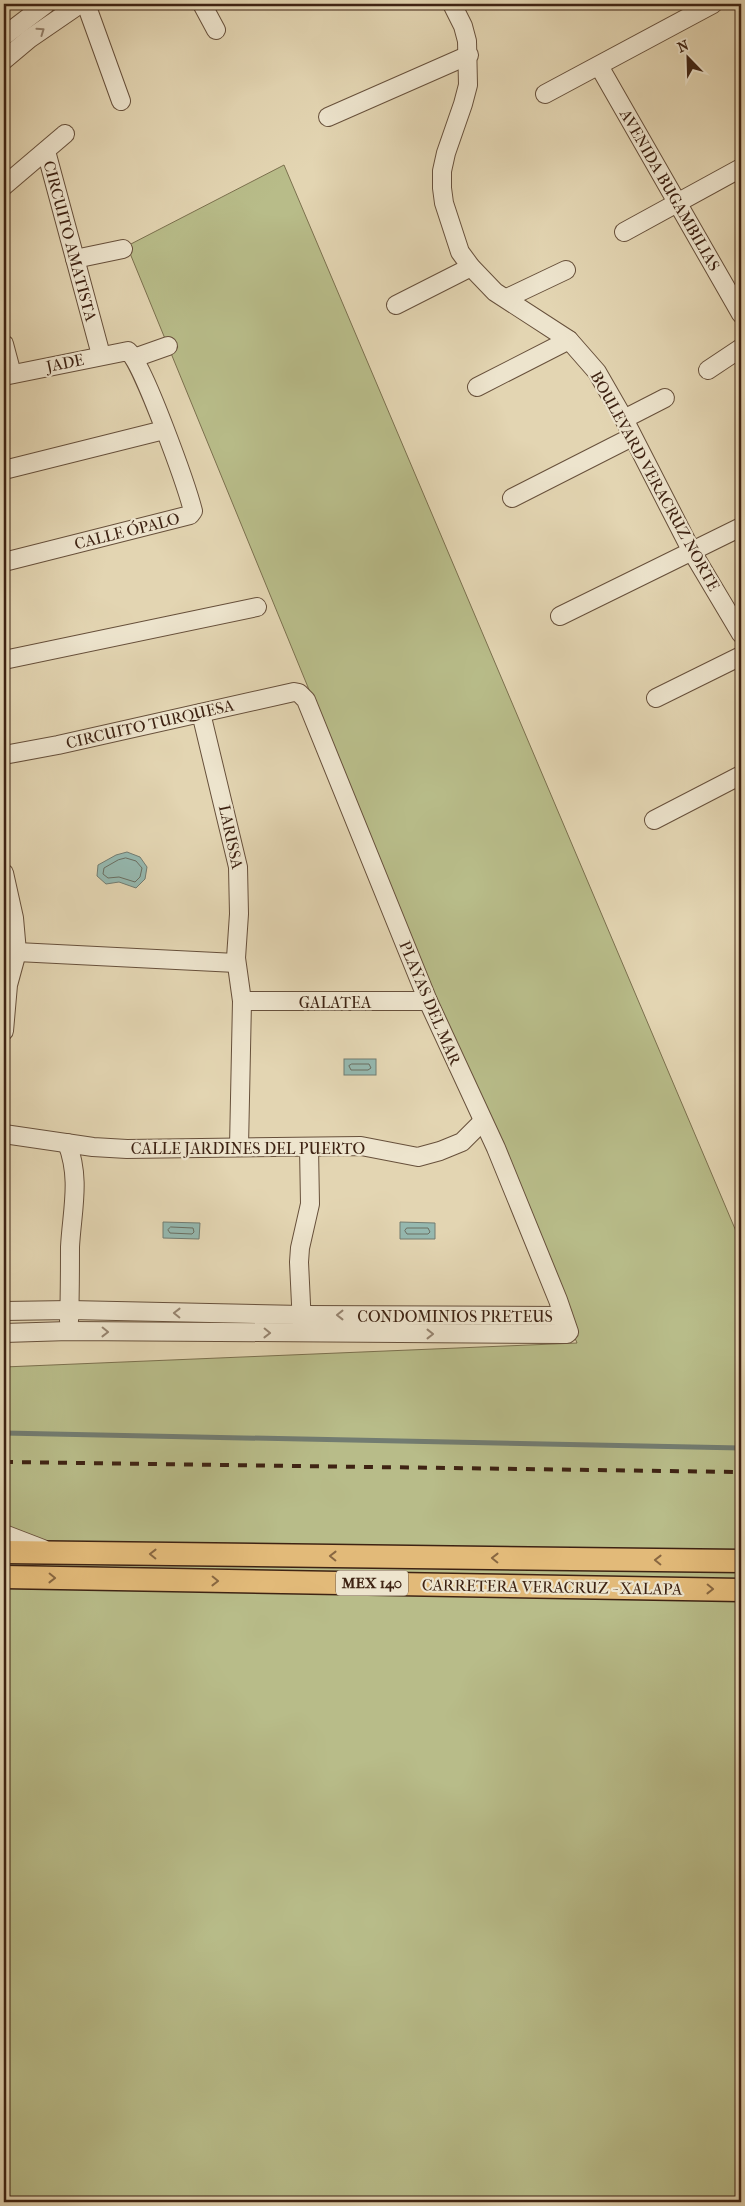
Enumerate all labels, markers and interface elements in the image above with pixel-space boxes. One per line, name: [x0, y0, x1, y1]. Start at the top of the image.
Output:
one-way arrow: [35, 28, 45, 37]
north arrow: [662, 32, 712, 82]
text: N: [675, 36, 692, 56]
street label: AVENIDA BUGAMBILIAS: [615, 105, 724, 274]
street label: CIRCUITO AMATISTA: [39, 159, 101, 324]
street label: JADE: [42, 350, 86, 377]
street label: BOULEVARD VERACRUZ NORTE: [587, 368, 724, 594]
street label: CALLE ÓPALO: [72, 508, 182, 553]
street label: CIRCUITO TURQUESA: [64, 695, 236, 753]
street label: LARISSA: [215, 803, 247, 871]
street label: PLAYAS DEL MAR: [395, 938, 465, 1069]
street label: GALATEA: [299, 993, 372, 1012]
street label: CALLE JARDINES DEL PUERTO: [131, 1139, 365, 1158]
one-way arrow: [173, 1307, 181, 1318]
street label: CONDOMINIOS PRETEUS: [357, 1307, 553, 1326]
one-way arrow: [335, 1310, 343, 1321]
one-way arrow: [101, 1326, 109, 1337]
one-way arrow: [264, 1328, 272, 1338]
one-way arrow: [426, 1329, 434, 1339]
one-way arrow: [148, 1549, 156, 1559]
one-way arrow: [328, 1551, 336, 1561]
one-way arrow: [491, 1553, 498, 1563]
one-way arrow: [653, 1555, 661, 1565]
road number: MEX 140: [336, 1570, 408, 1596]
one-way arrow: [49, 1573, 57, 1583]
one-way arrow: [211, 1575, 219, 1586]
street label: CARRETERA VERACRUZ - XALAPA: [422, 1575, 683, 1599]
one-way arrow: [706, 1584, 714, 1594]

